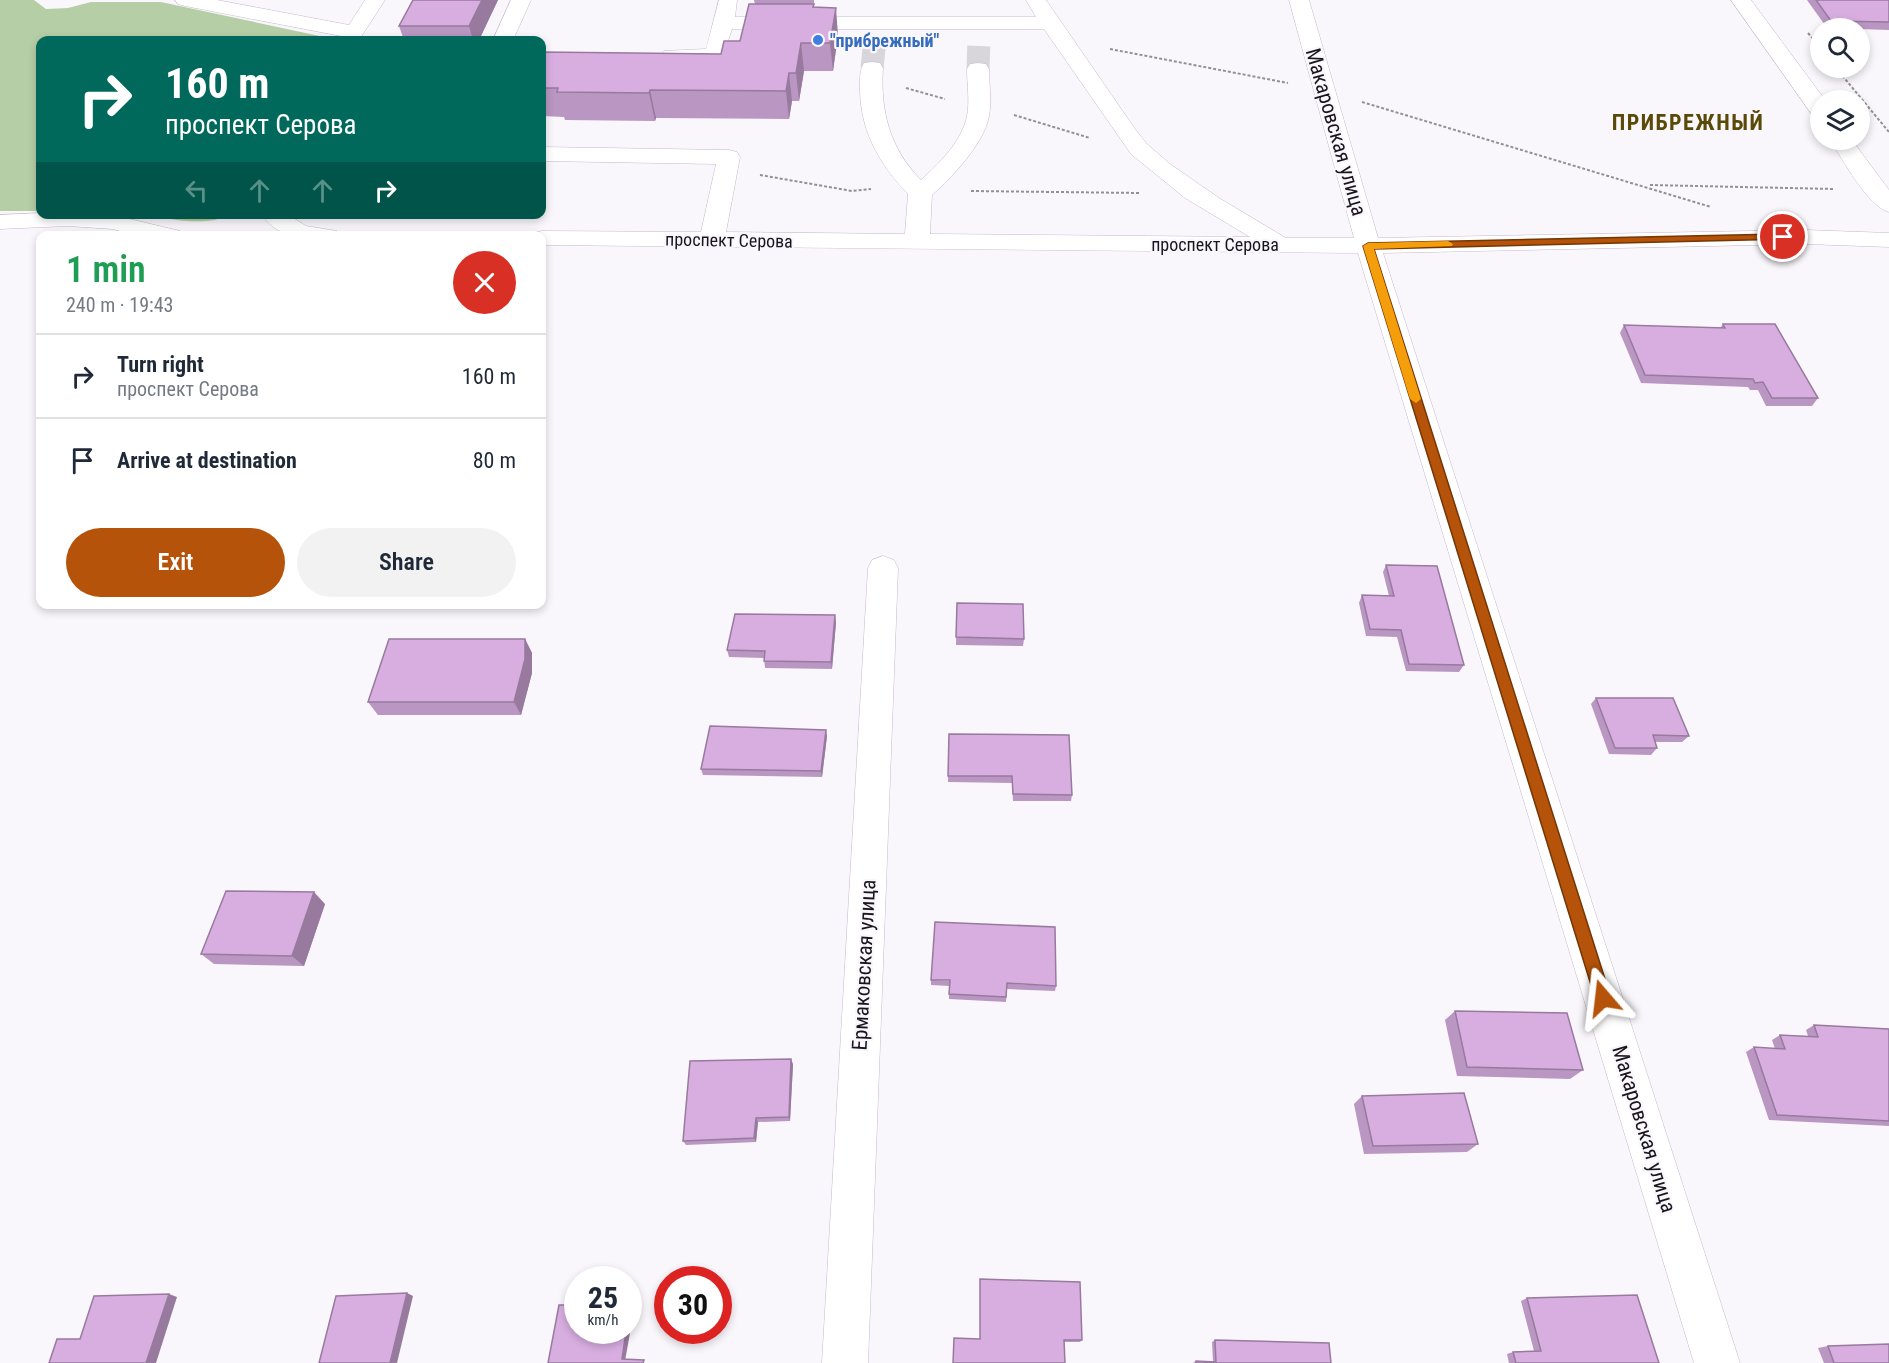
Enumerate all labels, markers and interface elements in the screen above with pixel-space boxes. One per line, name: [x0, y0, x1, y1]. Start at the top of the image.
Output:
map controls: [1810, 18, 1870, 150]
button: search: [1810, 18, 1870, 78]
place label: "прибрежный": [830, 30, 940, 51]
marker: "прибрежный": [811, 33, 825, 47]
street label: Макаровская улица: [1301, 45, 1371, 219]
text: 160 m: [165, 59, 270, 108]
icon: right: [66, 60, 144, 138]
button: layers: [1810, 90, 1870, 150]
text: проспект Серова: [165, 109, 357, 141]
district label: ПРИБРЕЖНЫЙ: [1612, 110, 1764, 135]
icon: left: [180, 174, 213, 207]
icon: ahead: [243, 174, 276, 207]
icon: ahead: [306, 174, 339, 207]
icon: right: [369, 174, 402, 207]
pin: [1757, 211, 1808, 262]
icon: arrive: [1766, 220, 1799, 253]
street label: проспект Серова: [665, 228, 793, 252]
street label: проспект Серова: [1151, 234, 1279, 255]
text: 1 min: [66, 249, 146, 291]
button: close: [453, 251, 516, 314]
text: 240 m · 19:43: [66, 293, 173, 317]
text: Turn right: [117, 352, 204, 377]
icon: right: [66, 360, 99, 393]
text: 160 m: [462, 364, 516, 389]
text: проспект Серова: [117, 377, 259, 401]
icon: arrive: [66, 444, 99, 477]
text: Arrive at destination: [117, 448, 297, 473]
text: 80 m: [473, 448, 516, 473]
button: Exit: [66, 528, 285, 597]
button: Share: [297, 528, 516, 597]
street label: Ермаковская улица: [848, 879, 880, 1051]
position arrow: [1571, 966, 1635, 1030]
street label: Макаровская улица: [1607, 1043, 1681, 1215]
speed limit sign: 30: [654, 1266, 732, 1344]
text: 25: [588, 1280, 618, 1315]
text: km/h: [588, 1311, 618, 1329]

